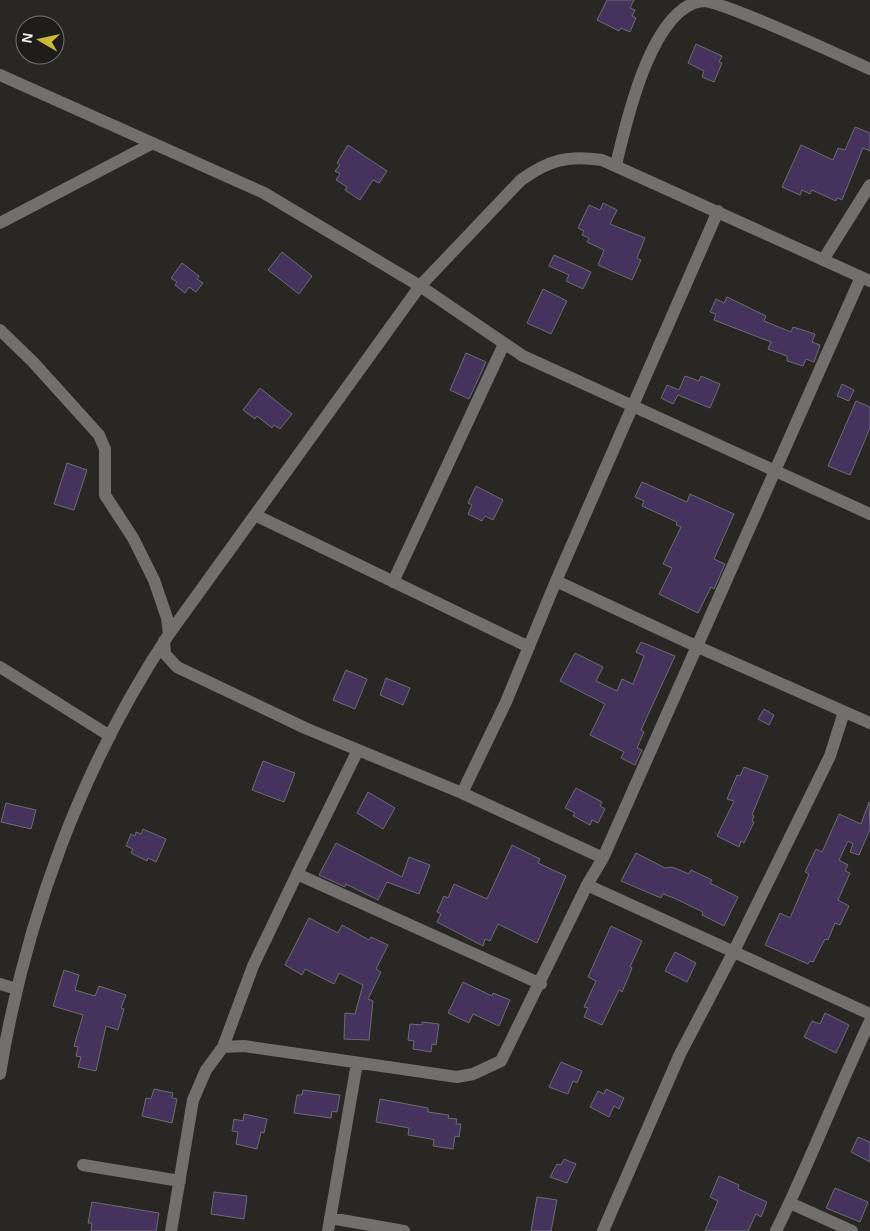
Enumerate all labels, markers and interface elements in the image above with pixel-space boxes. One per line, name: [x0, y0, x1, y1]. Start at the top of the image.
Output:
north arrow: [15, 15, 65, 65]
text: N: [18, 32, 36, 44]

